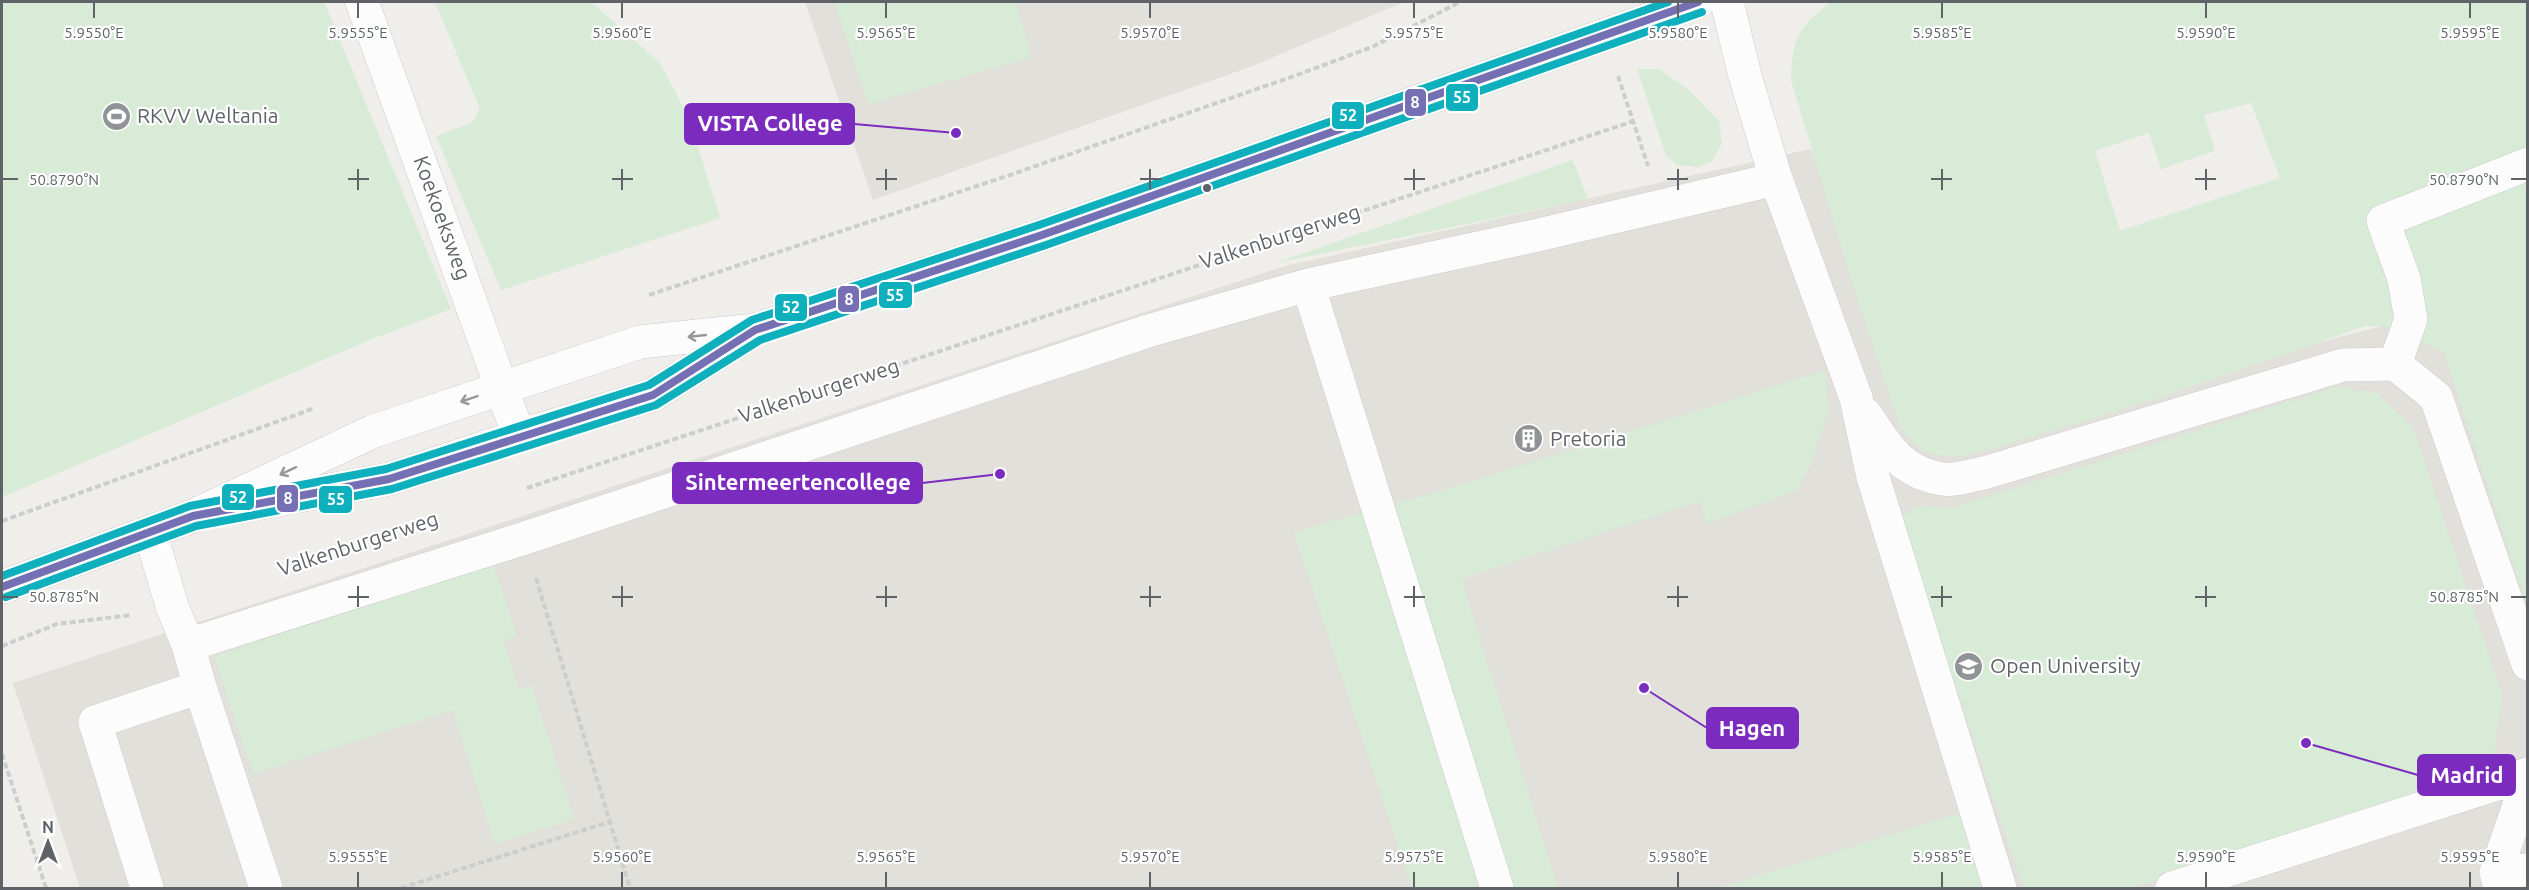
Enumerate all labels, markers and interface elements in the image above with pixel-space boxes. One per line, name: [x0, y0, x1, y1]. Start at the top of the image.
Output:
text: 5.9550°E: [64, 24, 124, 41]
text: 5.9555°E: [328, 24, 388, 41]
text: 5.9560°E: [592, 24, 652, 41]
text: 5.9565°E: [856, 24, 916, 41]
text: 5.9570°E: [1120, 24, 1180, 41]
text: 5.9575°E: [1384, 24, 1444, 41]
text: 5.9580°E: [1648, 24, 1708, 41]
text: 5.9585°E: [1912, 24, 1972, 41]
text: 5.9590°E: [2176, 24, 2236, 41]
text: 5.9595°E: [2440, 24, 2500, 41]
line badge: 55: [1445, 83, 1479, 112]
line badge: 8: [1404, 88, 1427, 117]
text: 55: [1453, 88, 1471, 106]
text: 8: [1410, 93, 1420, 111]
sports icon: RKVV Weltania: [100, 100, 132, 132]
line badge: 52: [1331, 101, 1365, 130]
place label: RKVV Weltania: [137, 103, 279, 127]
callout: VISTA College: [685, 104, 854, 144]
text: 52: [1339, 106, 1357, 124]
text: VISTA College: [697, 110, 843, 135]
street label: Koekoeksweg: [409, 152, 476, 283]
text: 50.8790°N: [29, 171, 99, 188]
text: 50.8790°N: [2429, 171, 2499, 188]
unlabelled marker: [1201, 182, 1213, 194]
street label: Valkenburgerweg: [1196, 199, 1363, 273]
line badge: 55: [878, 281, 913, 309]
line badge: 8: [837, 285, 860, 313]
text: 55: [886, 286, 904, 304]
text: 8: [844, 290, 854, 308]
line badge: 52: [774, 293, 808, 322]
text: 52: [782, 298, 800, 316]
one-way arrow: [687, 331, 707, 342]
street label: Valkenburgerweg: [735, 353, 902, 427]
one-way arrow: [460, 395, 479, 406]
building icon: Pretoria: [1513, 423, 1545, 455]
place label: Pretoria: [1550, 426, 1626, 450]
callout: Sintermeertencollege: [673, 463, 922, 503]
one-way arrow: [280, 466, 298, 478]
text: Sintermeertencollege: [685, 469, 911, 494]
line badge: 52: [221, 483, 255, 511]
line badge: 8: [276, 484, 299, 513]
line badge: 55: [318, 485, 353, 514]
text: 52: [229, 488, 247, 506]
text: 8: [283, 489, 293, 507]
text: 55: [327, 490, 345, 508]
street label: Valkenburgerweg: [274, 506, 441, 580]
text: 50.8785°N: [29, 588, 99, 605]
text: 50.8785°N: [2429, 588, 2499, 605]
school or university icon: Open University: [1953, 650, 1985, 682]
place label: Open University: [1990, 653, 2141, 677]
callout: Hagen: [1707, 708, 1798, 748]
text: Hagen: [1719, 715, 1785, 740]
callout: Madrid: [2418, 755, 2515, 795]
text: Madrid: [2430, 762, 2504, 787]
north arrow: [18, 812, 78, 872]
text: N: [42, 818, 54, 836]
text: 5.9555°E: [328, 848, 388, 865]
text: 5.9560°E: [592, 848, 652, 865]
text: 5.9565°E: [856, 848, 916, 865]
text: 5.9570°E: [1120, 848, 1180, 865]
text: 5.9575°E: [1384, 848, 1444, 865]
text: 5.9580°E: [1648, 848, 1708, 865]
text: 5.9585°E: [1912, 848, 1972, 865]
text: 5.9590°E: [2176, 848, 2236, 865]
text: 5.9595°E: [2440, 848, 2500, 865]

